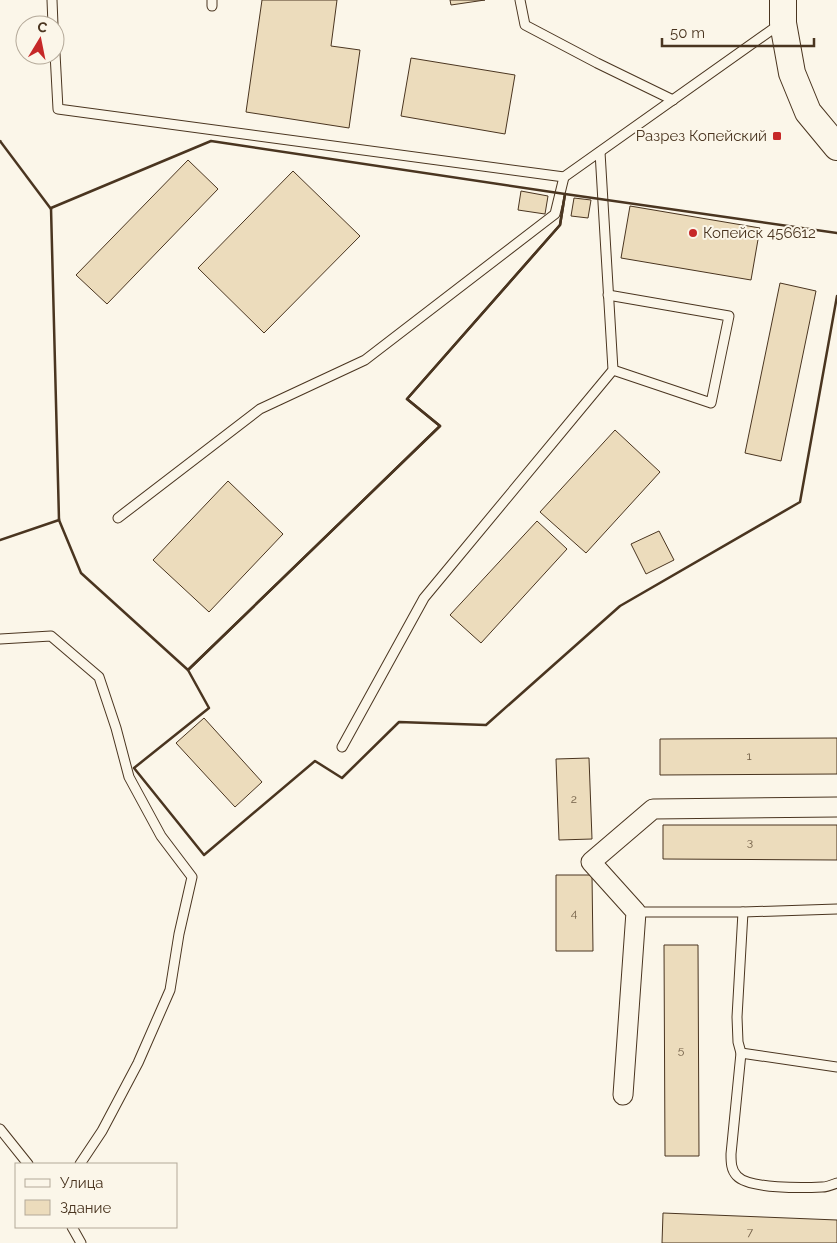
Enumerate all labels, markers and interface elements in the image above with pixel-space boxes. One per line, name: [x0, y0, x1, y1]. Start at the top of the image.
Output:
north arrow: [15, 15, 65, 65]
scale bar: [662, 15, 814, 47]
text: С: [36, 18, 49, 36]
text: 50 m: [670, 24, 705, 42]
place label: Разрез Копейский: [636, 127, 767, 145]
marker: Разрез Копейский: [771, 130, 783, 142]
place label: Копейск 456612: [703, 224, 816, 242]
marker: Копейск 456612: [687, 227, 699, 239]
house number: 1: [746, 749, 752, 763]
house number: 2: [571, 792, 577, 806]
house number: 3: [747, 835, 753, 849]
house number: 4: [571, 906, 578, 920]
house number: 5: [678, 1043, 685, 1057]
legend: [15, 1163, 178, 1228]
text: Улица: [60, 1174, 104, 1192]
text: Здание: [60, 1199, 112, 1217]
house number: 7: [747, 1225, 754, 1239]

